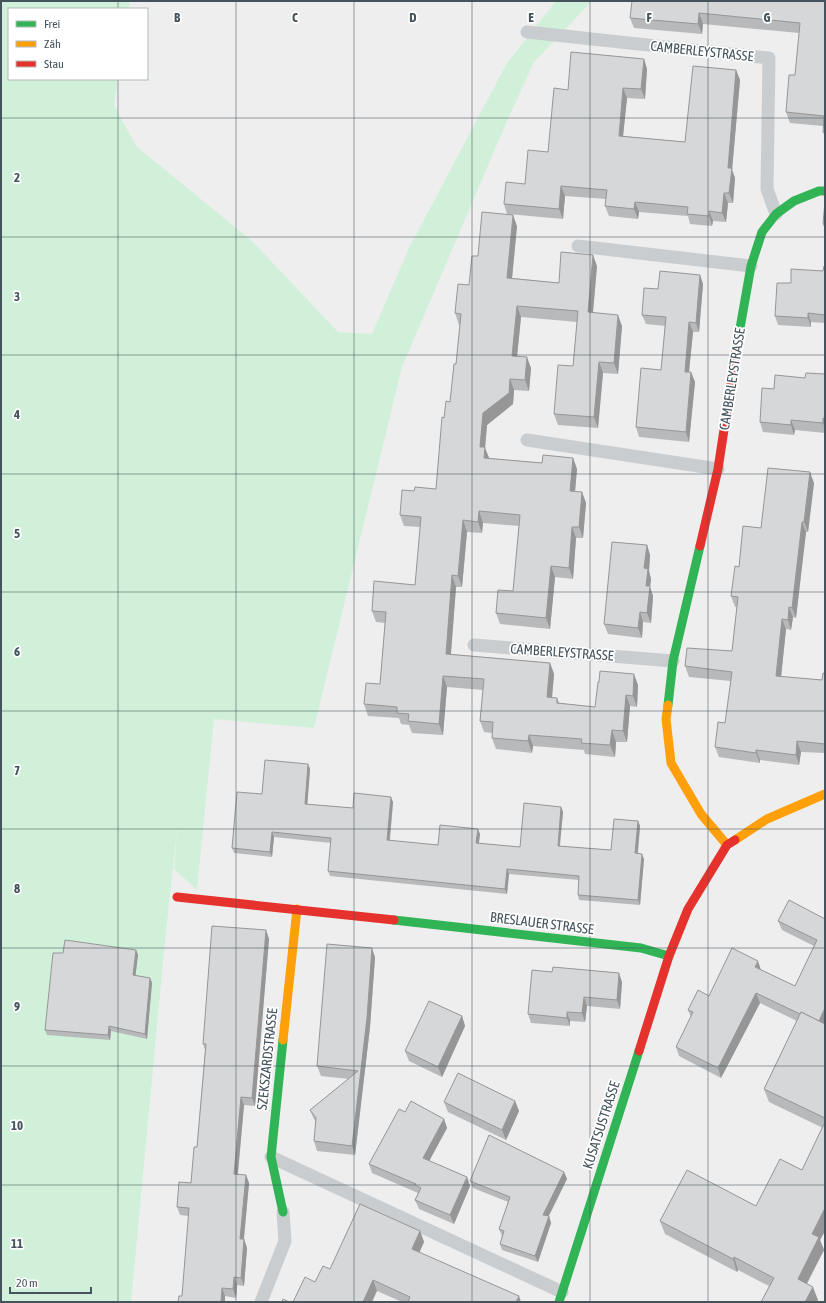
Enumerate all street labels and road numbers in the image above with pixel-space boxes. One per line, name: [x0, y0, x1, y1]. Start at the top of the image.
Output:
street label: CAMBERLEYSTRASSE: [650, 38, 754, 64]
street label: CAMBERLEYSTRASSE: [716, 327, 748, 431]
street label: CAMBERLEYSTRASSE: [510, 640, 614, 664]
street label: BRESLAUER STRASSE: [489, 909, 595, 937]
street label: SZEKSZARDSTRASSE: [254, 1007, 280, 1111]
street label: KUSATSUSTRASSE: [579, 1079, 623, 1171]

